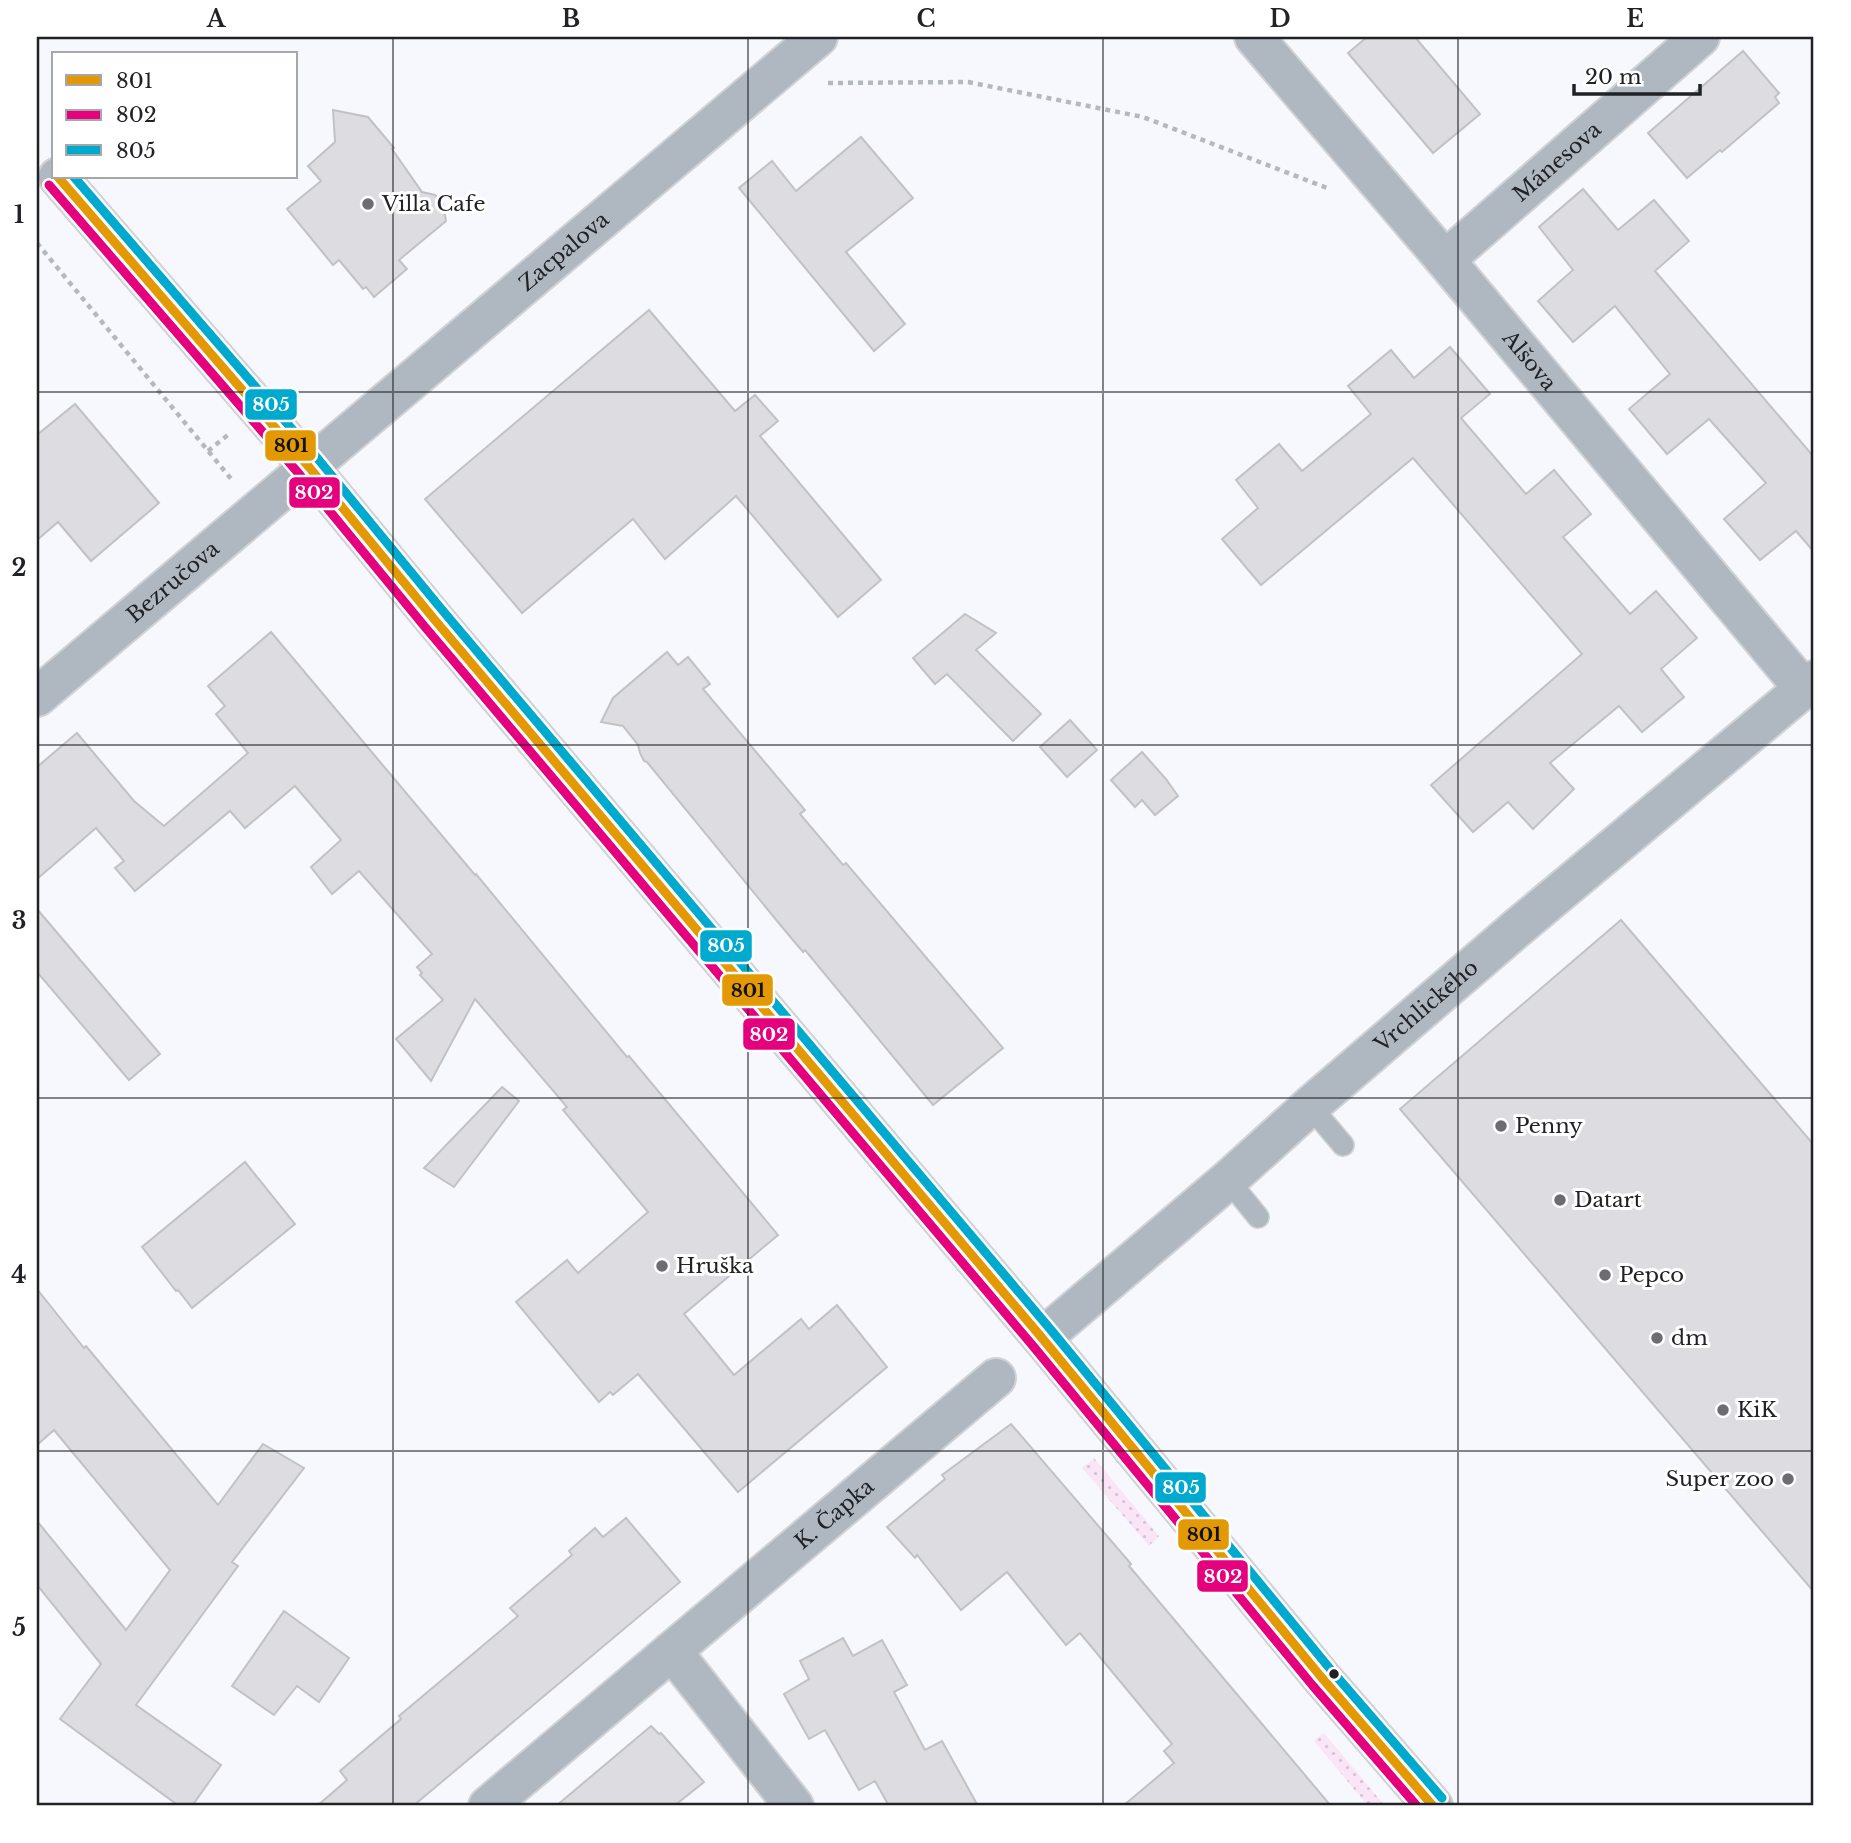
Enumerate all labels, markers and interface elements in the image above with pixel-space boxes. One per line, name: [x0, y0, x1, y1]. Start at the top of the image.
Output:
text: A: [206, 5, 227, 33]
text: B: [562, 5, 580, 33]
text: C: [917, 5, 935, 33]
text: D: [1269, 5, 1291, 33]
text: E: [1626, 5, 1644, 33]
legend: [52, 52, 298, 178]
scale bar: [1574, 52, 1700, 96]
text: 20 m: [1585, 64, 1642, 90]
text: 801: [116, 68, 153, 94]
text: 802: [116, 102, 157, 128]
street label: Mánesova: [1508, 116, 1607, 207]
text: 805: [116, 138, 156, 164]
place label: Villa Cafe: [381, 191, 485, 217]
marker: Villa Cafe: [360, 196, 376, 212]
text: 1: [14, 201, 24, 229]
street label: Zacpalova: [514, 206, 614, 297]
street label: Alšova: [1496, 325, 1562, 396]
line badge: 805: [244, 388, 298, 421]
text: 805: [252, 393, 290, 416]
line badge: 801: [264, 429, 317, 462]
text: 801: [274, 434, 308, 457]
line badge: 802: [288, 476, 341, 509]
text: 802: [295, 481, 333, 504]
street label: Bezručova: [121, 536, 225, 628]
text: 2: [12, 554, 26, 582]
text: 3: [12, 907, 26, 935]
line badge: 805: [699, 929, 753, 963]
text: 805: [707, 934, 745, 957]
street label: Vrchlického: [1368, 954, 1484, 1058]
line badge: 801: [721, 973, 774, 1007]
text: 801: [731, 979, 765, 1002]
line badge: 802: [742, 1017, 796, 1051]
text: 802: [750, 1023, 788, 1046]
place label: Penny: [1515, 1113, 1583, 1139]
marker: Penny: [1493, 1118, 1509, 1134]
place label: Datart: [1574, 1187, 1642, 1213]
marker: Datart: [1552, 1192, 1568, 1208]
place label: Hruška: [676, 1253, 754, 1279]
marker: Hruška: [654, 1258, 670, 1274]
text: 4: [11, 1261, 27, 1289]
place label: Pepco: [1619, 1262, 1684, 1288]
marker: Pepco: [1597, 1267, 1613, 1283]
place label: dm: [1671, 1325, 1708, 1351]
marker: dm: [1649, 1330, 1665, 1346]
place label: KiK: [1737, 1397, 1778, 1423]
marker: KiK: [1715, 1402, 1731, 1418]
place label: Super zoo: [1665, 1466, 1774, 1492]
line badge: 805: [1154, 1471, 1207, 1504]
marker: Super zoo: [1780, 1471, 1796, 1487]
street label: K. Čapka: [790, 1473, 880, 1555]
text: 805: [1162, 1476, 1200, 1499]
line badge: 801: [1177, 1518, 1230, 1551]
text: 801: [1187, 1523, 1221, 1546]
line badge: 802: [1196, 1559, 1249, 1593]
text: 802: [1204, 1565, 1242, 1588]
text: 5: [12, 1614, 26, 1642]
unlabelled marker: [1327, 1667, 1341, 1681]

